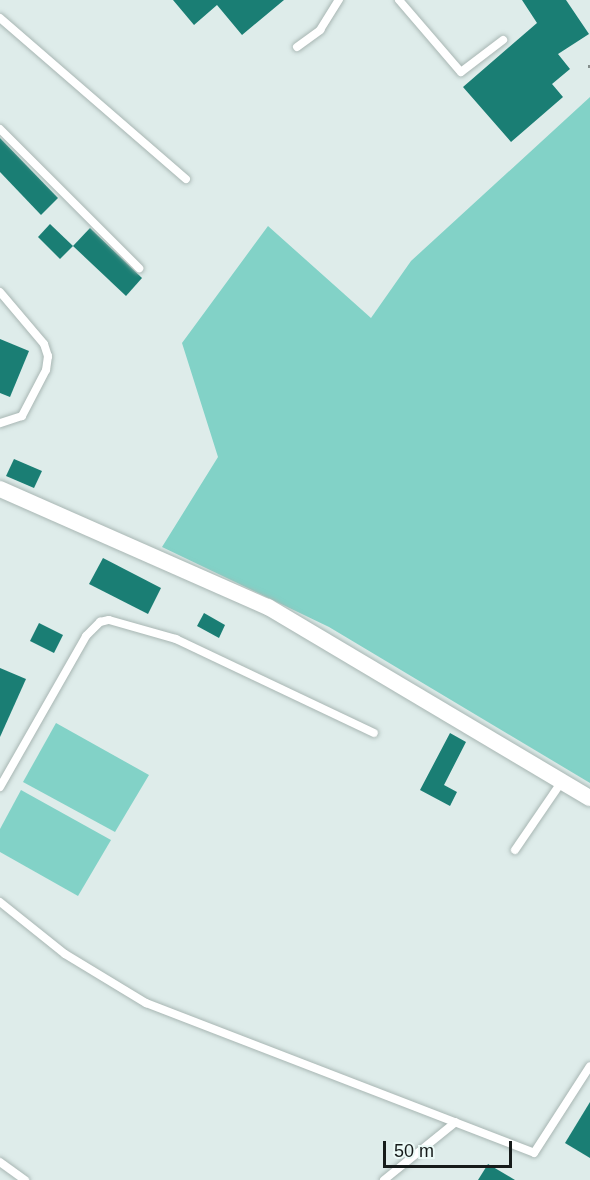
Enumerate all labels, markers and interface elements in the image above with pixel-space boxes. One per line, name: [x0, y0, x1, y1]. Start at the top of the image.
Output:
scale bar: [386, 1129, 515, 1167]
text: 50 m: [394, 1141, 434, 1161]

